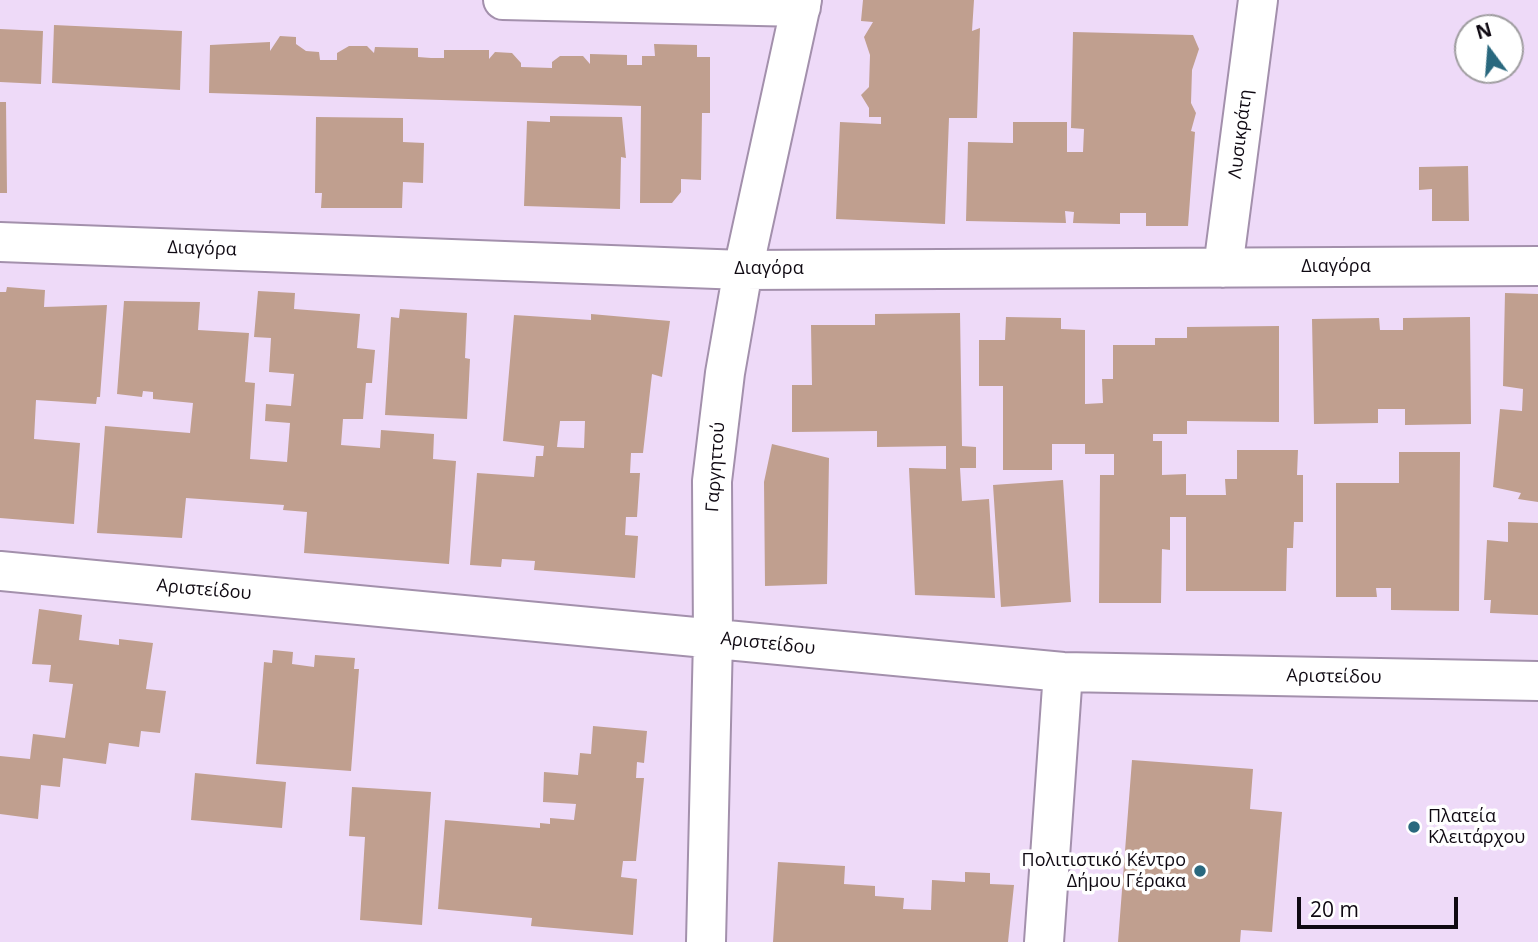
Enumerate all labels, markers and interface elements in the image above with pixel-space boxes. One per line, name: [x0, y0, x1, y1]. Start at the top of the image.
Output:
north arrow: [1454, 14, 1524, 84]
text: N: [1473, 16, 1495, 45]
street label: Λυσικράτη: [1225, 88, 1257, 180]
street label: Διαγόρα: [167, 237, 237, 261]
street label: Διαγόρα: [1301, 256, 1371, 278]
street label: Διαγόρα: [734, 258, 804, 280]
street label: Γαργηττού: [702, 421, 730, 513]
street label: Αριστείδου: [156, 575, 252, 605]
street label: Αριστείδου: [720, 628, 816, 660]
street label: Αριστείδου: [1286, 665, 1382, 689]
place label: Πλατεία Κλειτάρχου: [1428, 806, 1525, 848]
marker: Πλατεία Κλειτάρχου: [1406, 819, 1422, 835]
place label: Πολιτιστικό Κέντρο Δήμου Γέρακα: [1022, 850, 1186, 892]
marker: Πολιτιστικό Κέντρο Δήμου Γέρακα: [1192, 863, 1208, 879]
scale bar: [1300, 883, 1461, 927]
text: 20 m: [1310, 895, 1359, 923]

